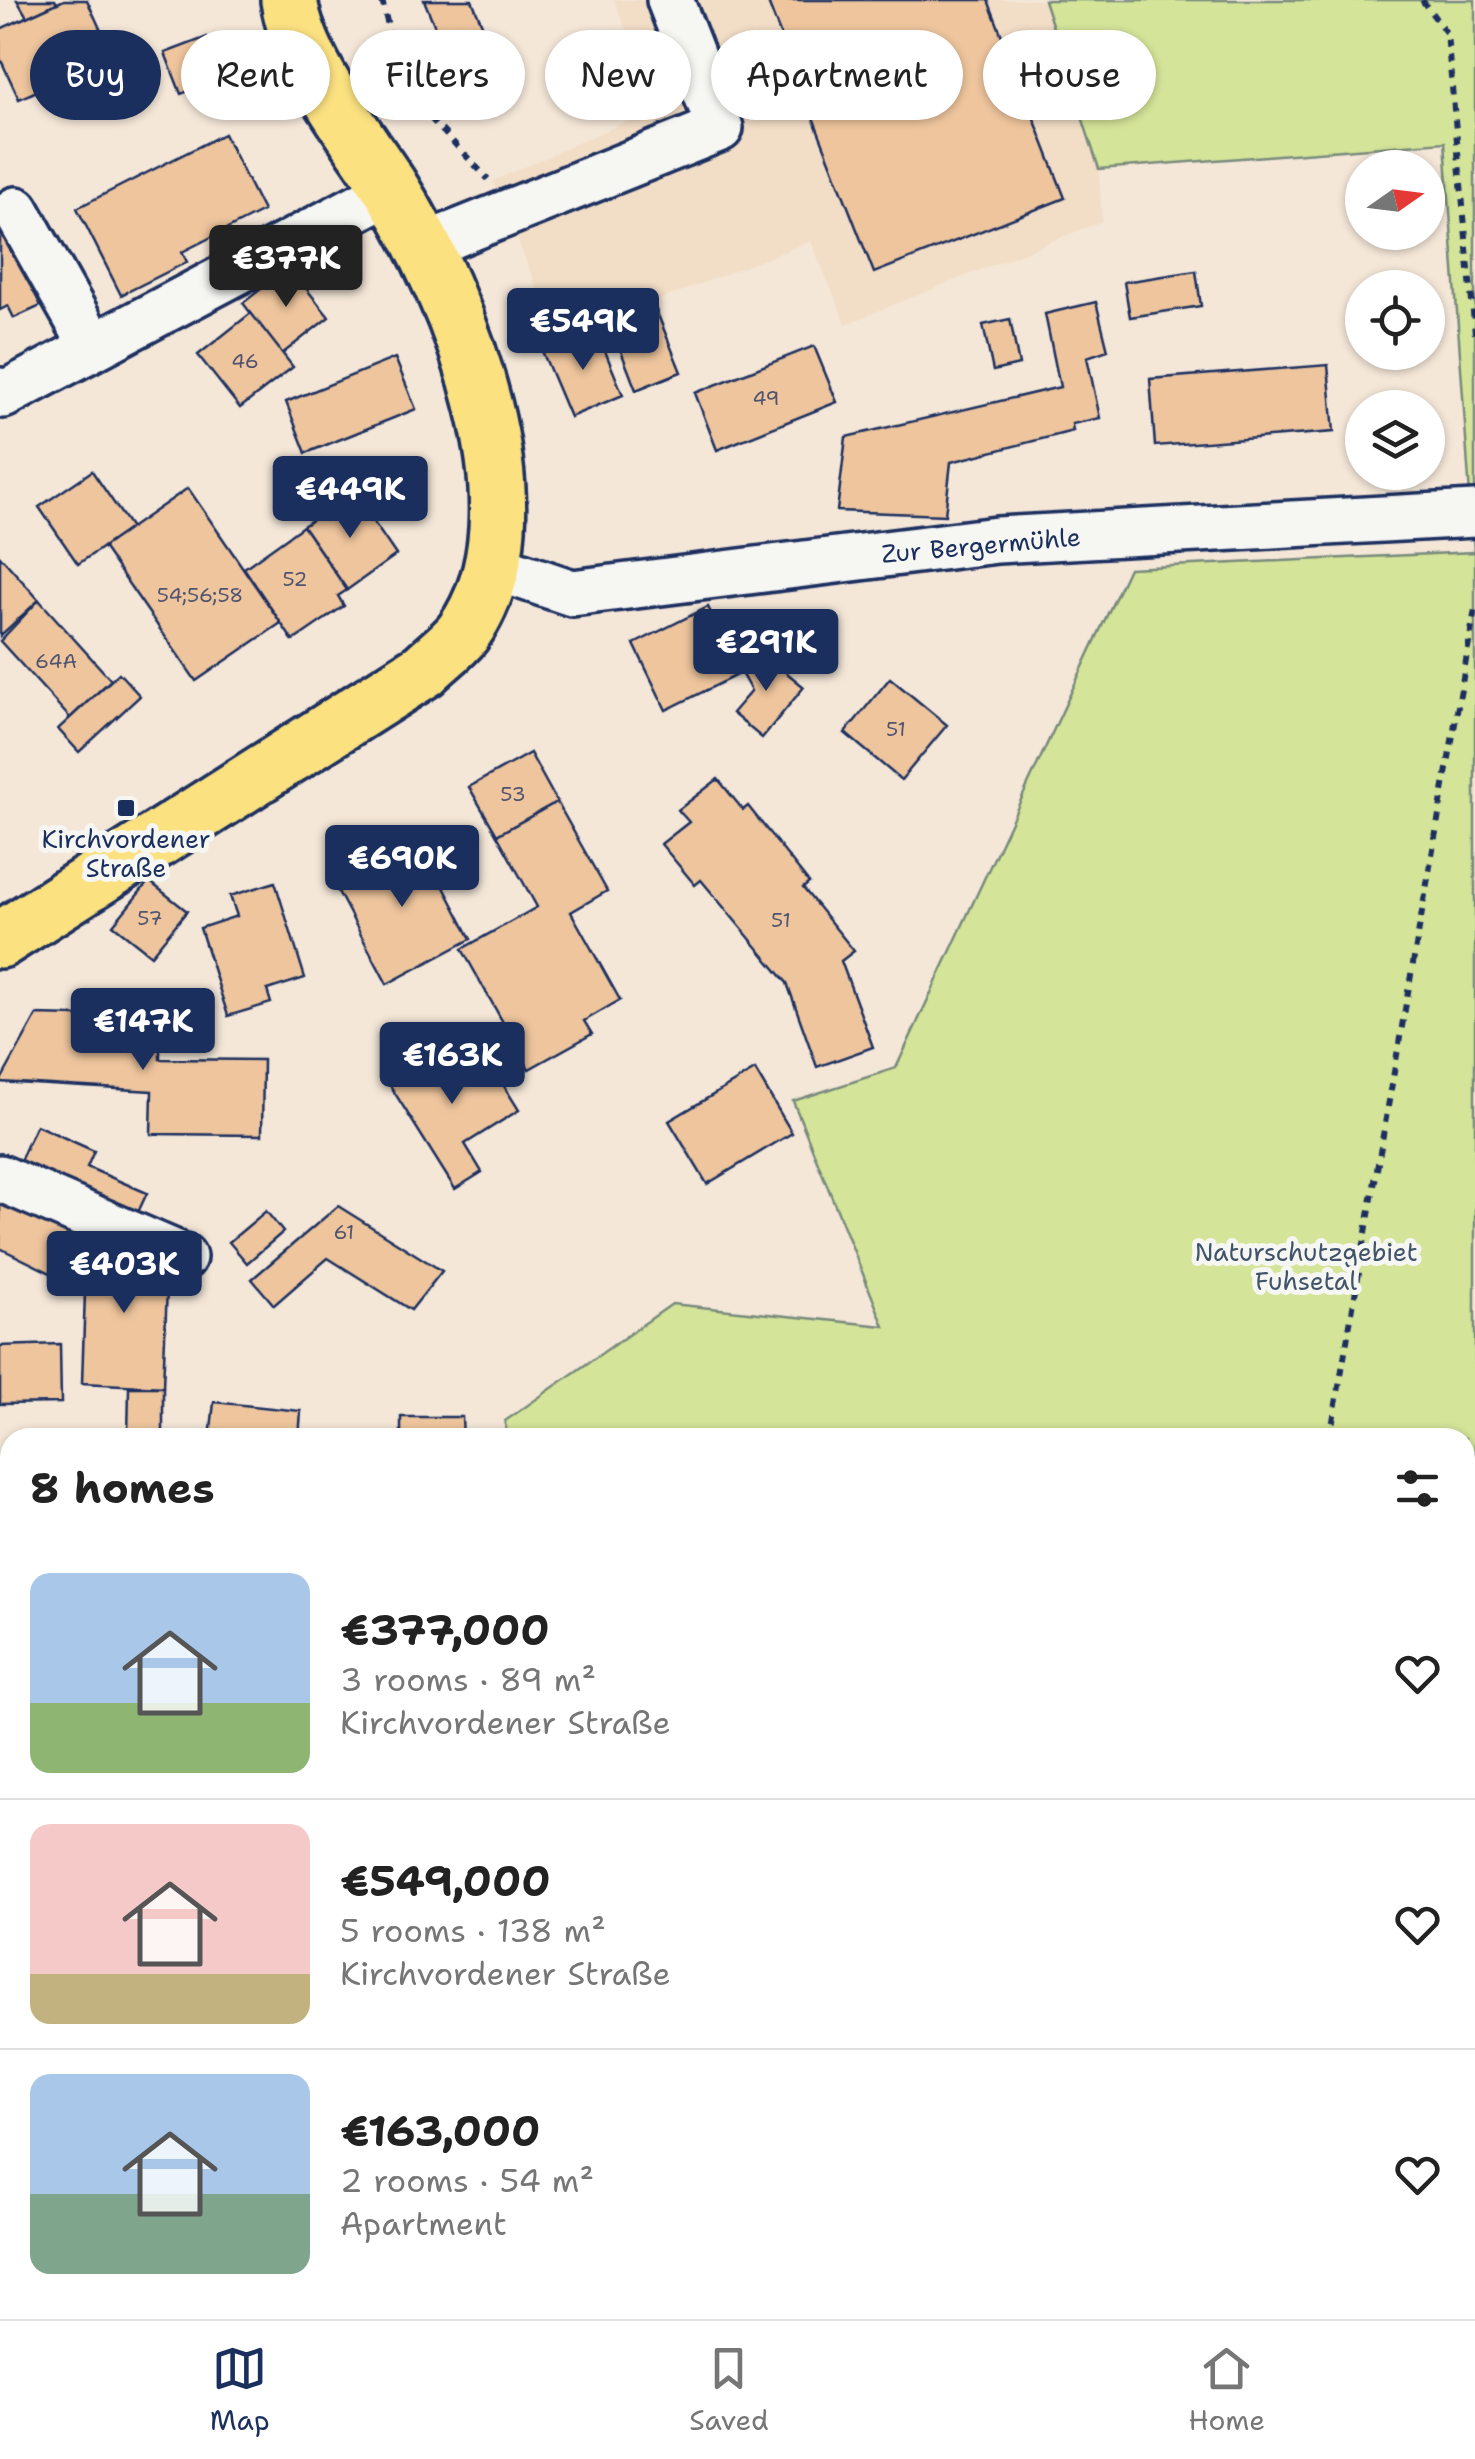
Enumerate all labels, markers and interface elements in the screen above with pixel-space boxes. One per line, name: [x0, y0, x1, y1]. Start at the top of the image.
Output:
chip: Buy: [30, 30, 161, 120]
chip: Rent: [181, 30, 330, 120]
chip: Filters: [350, 30, 525, 120]
chip: New: [545, 30, 691, 120]
chip: Apartment: [711, 30, 963, 120]
chip: House: [983, 30, 1156, 120]
north arrow: [1345, 150, 1445, 250]
map controls: [1345, 150, 1445, 490]
pin: €377K: [216, 225, 356, 310]
text: €377K: [231, 236, 341, 279]
button: locate: [1345, 270, 1445, 370]
pin: €549K: [513, 288, 653, 373]
text: €549K: [529, 299, 637, 342]
house number: 46: [231, 348, 259, 374]
house number: 49: [752, 385, 780, 411]
button: layers: [1345, 390, 1445, 490]
pin: €449K: [280, 456, 420, 541]
text: €449K: [295, 467, 405, 510]
street label: Zur Bergermühle: [880, 519, 1082, 571]
house number: 52: [282, 566, 308, 592]
house number: 54;56;58: [157, 582, 243, 608]
pin: €291K: [696, 609, 836, 694]
text: €291K: [715, 620, 817, 663]
house number: 64A: [35, 648, 77, 674]
house number: 51: [886, 716, 906, 742]
house number: 53: [500, 781, 526, 807]
marker: Kirchvordener Straße: [115, 797, 137, 819]
place label: Kirchvordener Straße: [41, 822, 211, 885]
pin: €690K: [332, 825, 472, 910]
text: €690K: [347, 836, 457, 879]
house number: 57: [137, 905, 163, 931]
house number: 51: [771, 907, 791, 933]
pin: €147K: [73, 988, 213, 1073]
text: €147K: [93, 999, 193, 1042]
pin: €163K: [382, 1022, 522, 1107]
text: €163K: [402, 1033, 502, 1076]
house number: 61: [334, 1219, 354, 1245]
pin: €403K: [54, 1231, 194, 1316]
park label: Naturschutzgebiet Fuhsetal: [1194, 1235, 1418, 1298]
text: €403K: [69, 1242, 179, 1285]
text: 8 homes: [30, 1460, 215, 1516]
icon: filters: [1390, 1461, 1445, 1516]
text: €377,000: [340, 1602, 550, 1658]
icon: home: [110, 1613, 230, 1733]
icon: heart: [1390, 1646, 1445, 1701]
text: 3 rooms · 89 m²: [340, 1658, 596, 1701]
text: Kirchvordener Straße: [340, 1701, 671, 1744]
text: €549,000: [340, 1853, 551, 1909]
icon: home: [110, 1864, 230, 1984]
icon: heart: [1390, 1897, 1445, 1952]
text: 5 rooms · 138 m²: [340, 1909, 606, 1952]
text: Kirchvordener Straße: [340, 1952, 671, 1995]
text: €163,000: [340, 2103, 540, 2159]
icon: home: [110, 2114, 230, 2234]
icon: heart: [1390, 2147, 1445, 2202]
text: 2 rooms · 54 m²: [340, 2159, 594, 2202]
text: Apartment: [340, 2202, 507, 2245]
tab: Map: [210, 2341, 270, 2439]
tab: Saved: [689, 2341, 769, 2439]
tab: Home: [1188, 2341, 1265, 2439]

